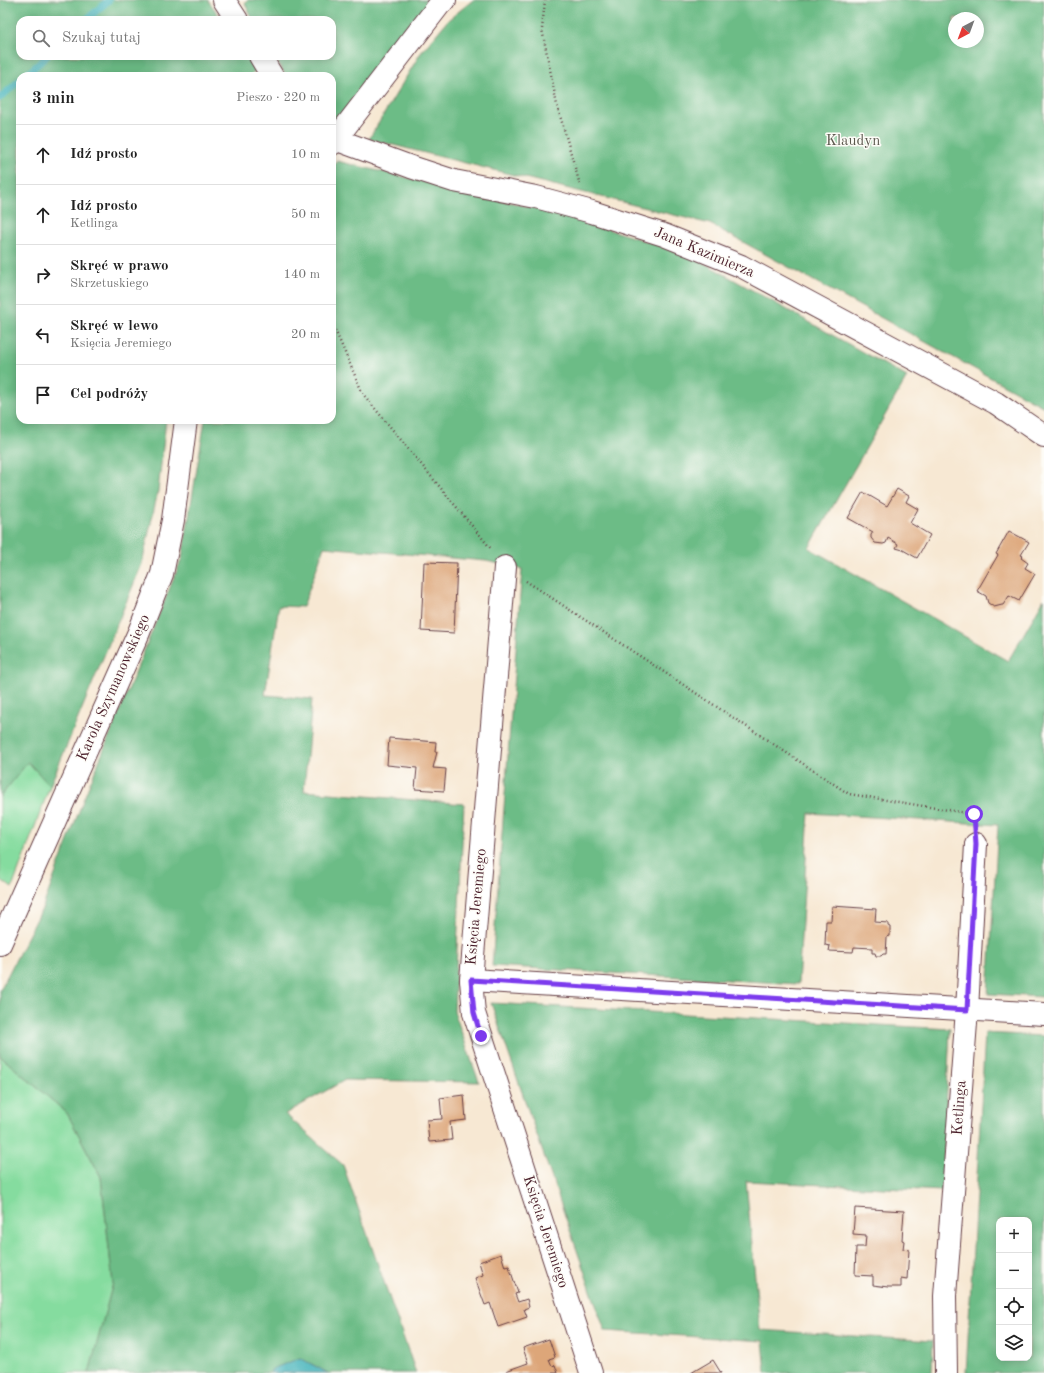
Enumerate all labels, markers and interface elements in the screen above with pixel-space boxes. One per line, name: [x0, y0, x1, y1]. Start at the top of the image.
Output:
north arrow: [948, 12, 984, 48]
search box: [16, 16, 336, 60]
icon: search: [30, 27, 52, 49]
text: Szukaj tutaj: [62, 31, 141, 46]
text: 3 min: [32, 90, 75, 107]
text: Pieszo · 220 m: [236, 91, 320, 104]
park label: Klaudyn: [826, 134, 880, 149]
icon: ahead: [32, 144, 54, 166]
text: Idź prosto: [70, 147, 137, 162]
text: 10 m: [291, 148, 320, 161]
text: Idź prosto: [70, 199, 137, 214]
icon: ahead: [32, 204, 54, 226]
text: 50 m: [291, 208, 320, 221]
text: Ketlinga: [70, 217, 118, 230]
street label: Jana Kazimierza: [652, 225, 757, 281]
text: Skręć w prawo: [70, 259, 169, 274]
icon: right: [32, 264, 54, 286]
text: 140 m: [283, 268, 320, 281]
text: Skrzetuskiego: [70, 277, 149, 290]
text: Skręć w lewo: [70, 319, 158, 334]
icon: left: [32, 324, 54, 346]
text: 20 m: [291, 328, 320, 341]
text: Księcia Jeremiego: [70, 337, 172, 350]
icon: arrive: [32, 384, 54, 406]
text: Cel podróży: [70, 387, 148, 402]
street label: Karola Szymanowskiego: [75, 612, 153, 764]
route start: [965, 805, 983, 823]
street label: Księcia Jeremiego: [464, 848, 490, 966]
route end: [472, 1027, 490, 1045]
street label: Ketlinga: [951, 1079, 969, 1136]
street label: Księcia Jeremiego: [520, 1174, 570, 1290]
map controls: [996, 1217, 1032, 1361]
button: +: [996, 1217, 1032, 1253]
button: −: [996, 1253, 1032, 1289]
button: locate: [996, 1289, 1032, 1325]
button: layers: [996, 1325, 1032, 1361]

